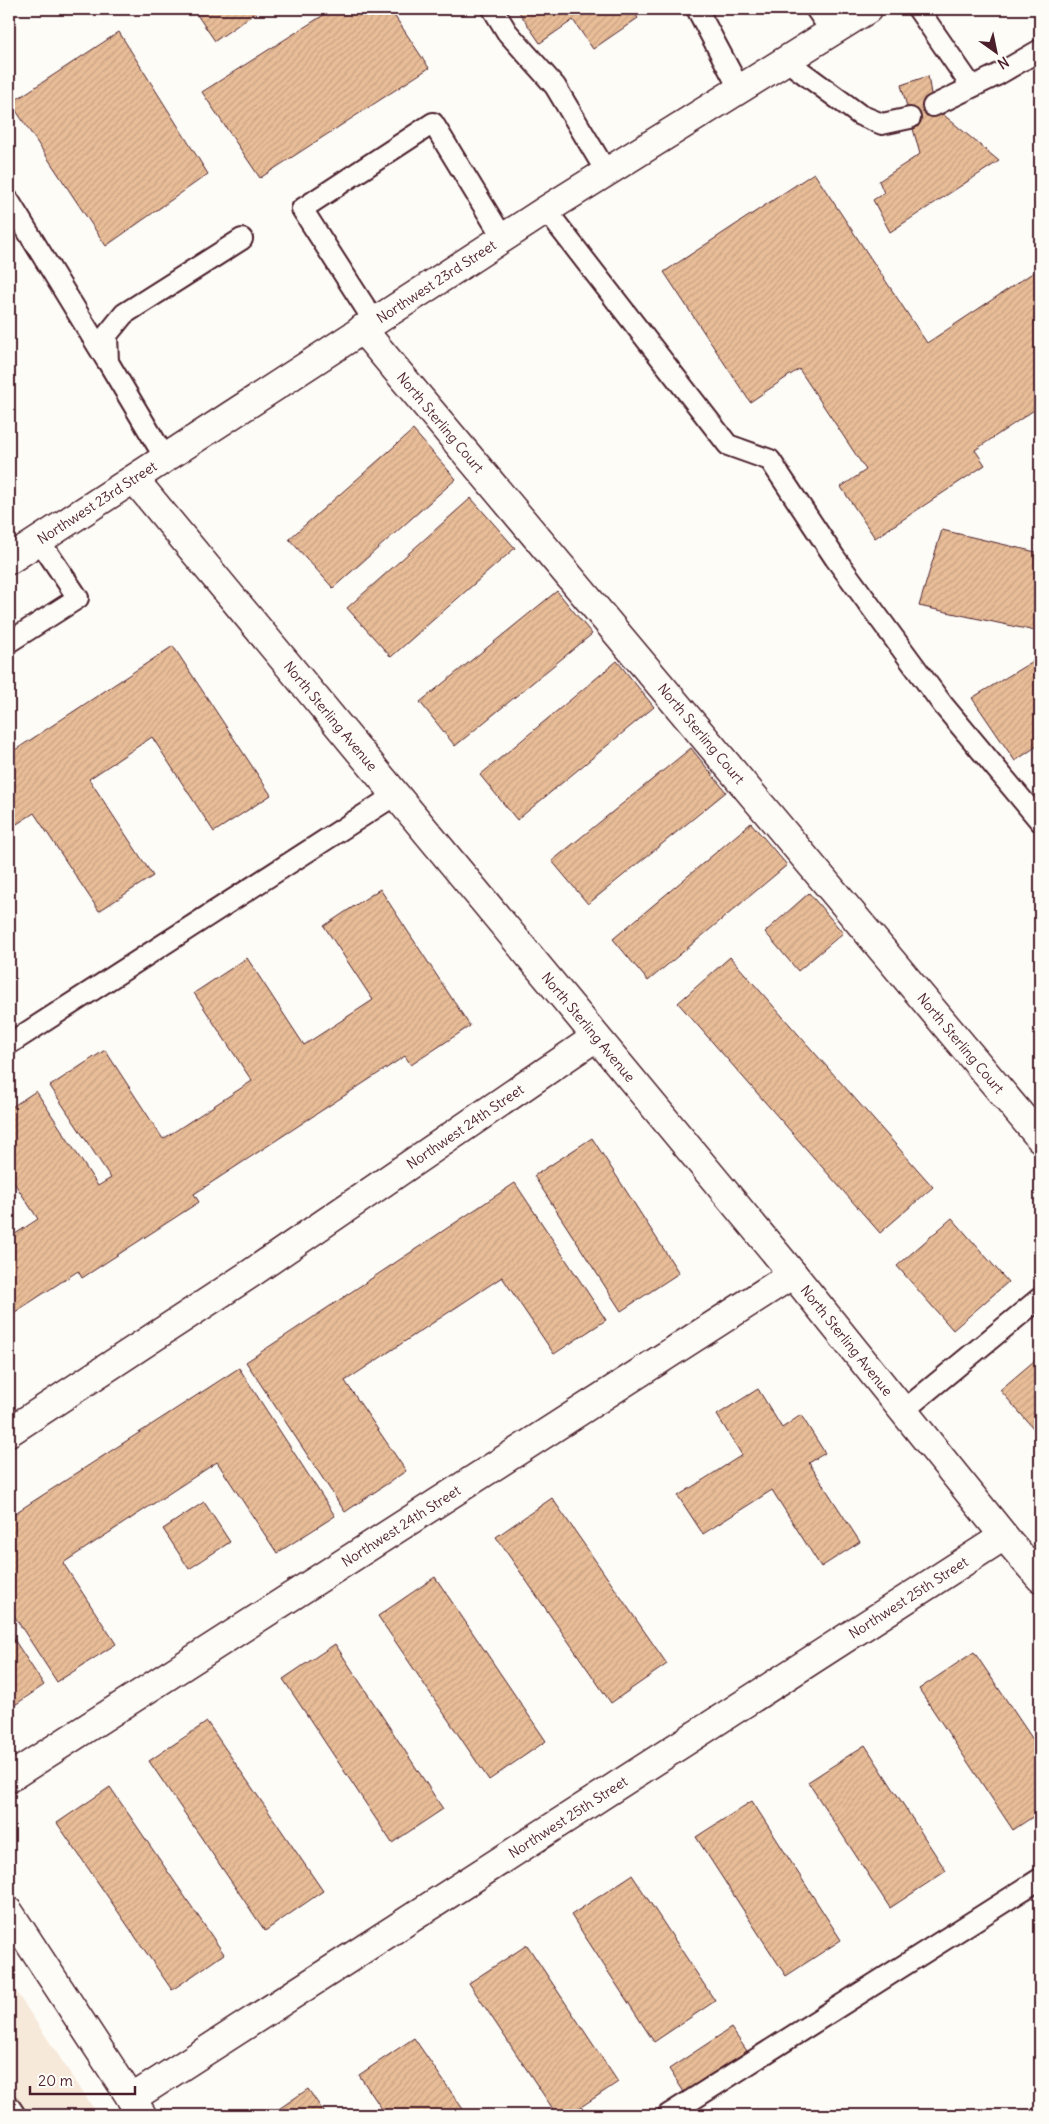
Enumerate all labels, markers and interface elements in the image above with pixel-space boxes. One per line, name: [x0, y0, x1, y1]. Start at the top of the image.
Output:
north arrow: [972, 28, 1022, 78]
text: N: [994, 53, 1012, 73]
street label: Northwest 23rd Street: [373, 236, 500, 327]
street label: North Sterling Court: [393, 369, 488, 477]
street label: Northwest 23rd Street: [34, 457, 160, 548]
street label: North Sterling Avenue: [280, 658, 381, 775]
street label: North Sterling Court: [654, 680, 749, 788]
street label: North Sterling Avenue: [538, 969, 639, 1086]
street label: North Sterling Court: [913, 989, 1008, 1098]
street label: Northwest 24th Street: [403, 1080, 527, 1173]
street label: North Sterling Avenue: [797, 1281, 897, 1400]
street label: Northwest 24th Street: [338, 1481, 464, 1571]
street label: Northwest 25th Street: [845, 1553, 972, 1643]
street label: Northwest 25th Street: [505, 1772, 631, 1862]
scale bar: [30, 2064, 135, 2096]
text: 20 m: [38, 2071, 73, 2090]

